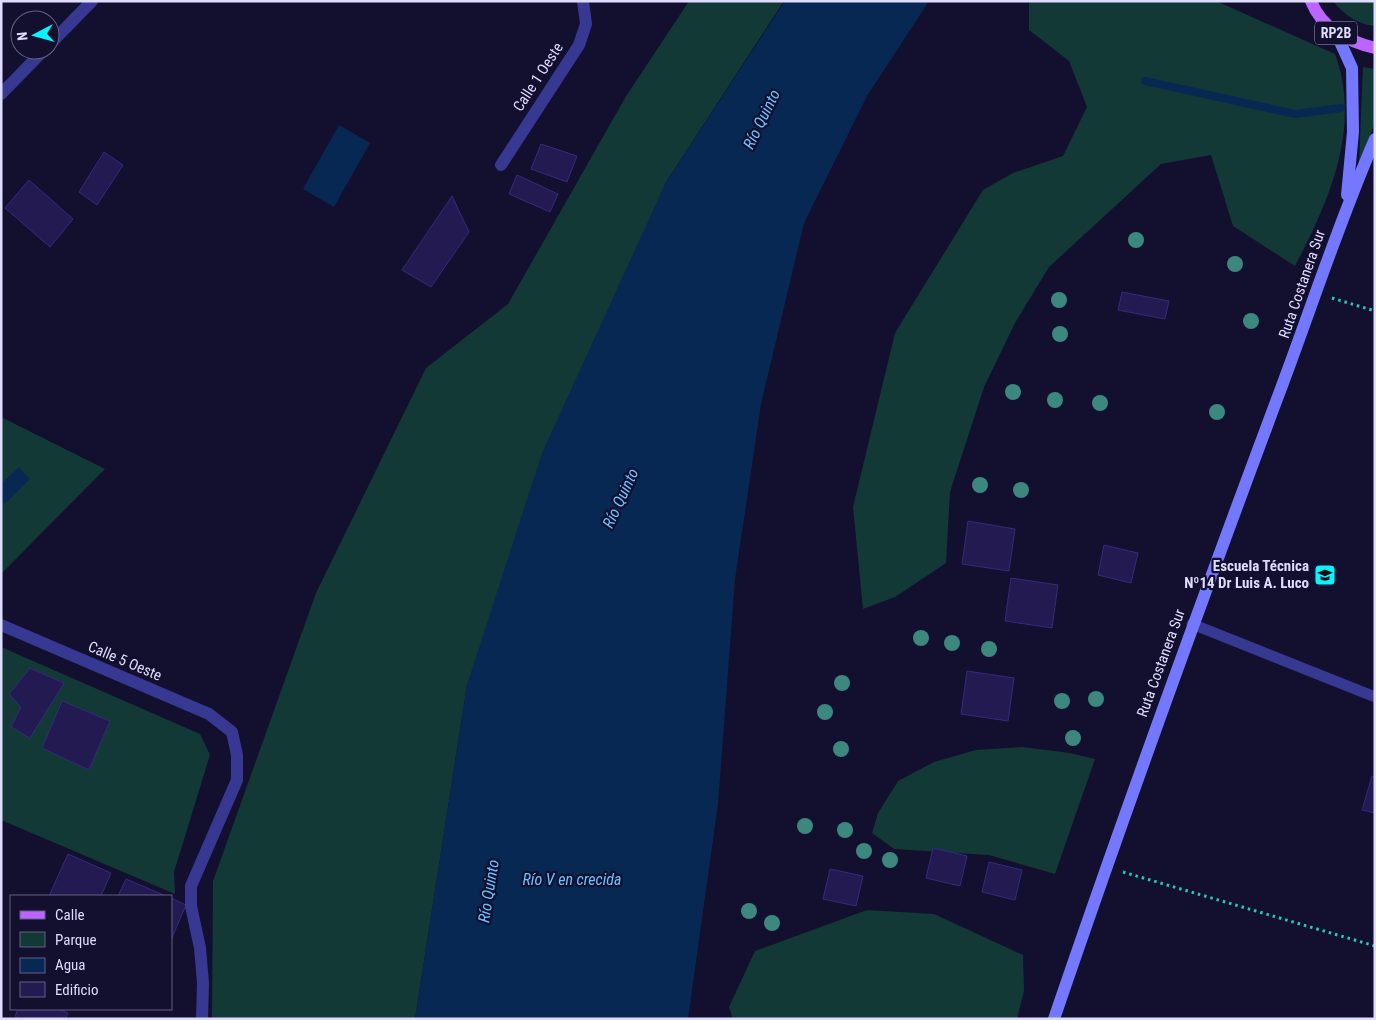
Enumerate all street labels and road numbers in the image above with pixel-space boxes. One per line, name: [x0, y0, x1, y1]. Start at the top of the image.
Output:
road number: RP2B: [1315, 22, 1357, 44]
street label: Calle 1 Oeste: [509, 39, 567, 115]
street label: Ruta Costanera Sur: [1275, 227, 1329, 341]
street label: Ruta Costanera Sur: [1133, 606, 1189, 719]
street label: Calle 5 Oeste: [85, 637, 165, 685]

